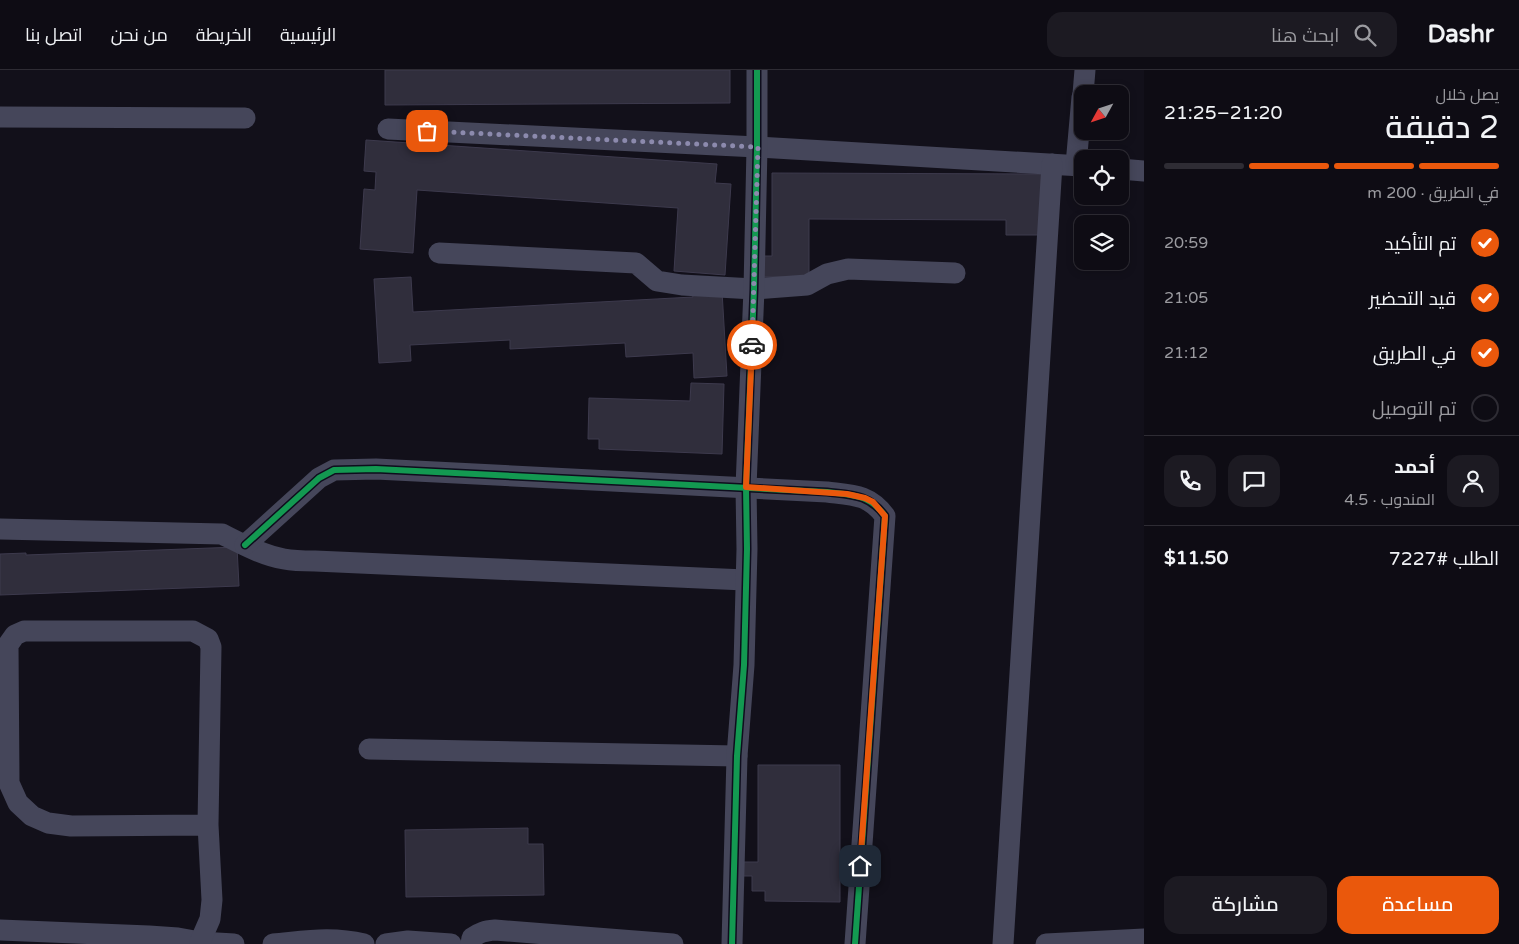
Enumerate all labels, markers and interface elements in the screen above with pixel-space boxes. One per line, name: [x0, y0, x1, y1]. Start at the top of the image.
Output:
search box: [1047, 12, 1397, 57]
text: Dashr: [1427, 20, 1494, 49]
icon: search: [1351, 21, 1379, 49]
text: اتصل بنا: [25, 24, 83, 46]
text: من نحن: [111, 24, 168, 46]
text: الخريطة: [196, 24, 252, 46]
text: الرئيسية: [280, 24, 336, 46]
text: ابحث هنا: [1271, 25, 1339, 47]
north arrow: [1074, 85, 1129, 140]
map controls: [1074, 85, 1129, 270]
text: يصل خلال: [1435, 85, 1499, 105]
text: 21:20–21:25: [1164, 102, 1282, 124]
text: 2 دقيقة: [1385, 109, 1499, 147]
pin: [406, 110, 448, 152]
icon: bag: [413, 117, 441, 145]
button: locate: [1074, 150, 1129, 205]
text: في الطريق · 200 m: [1367, 183, 1499, 203]
button: layers: [1074, 215, 1129, 270]
icon: check: [1471, 229, 1499, 257]
text: 20:59: [1164, 233, 1208, 253]
text: تم التأكيد: [1384, 233, 1456, 255]
icon: check: [1471, 284, 1499, 312]
text: 21:05: [1164, 288, 1208, 308]
text: قيد التحضير: [1369, 288, 1456, 310]
courier: [727, 320, 777, 370]
icon: car: [738, 331, 766, 359]
icon: check: [1471, 339, 1499, 367]
text: 21:12: [1164, 343, 1208, 363]
text: في الطريق: [1373, 343, 1456, 365]
text: تم التوصيل: [1372, 398, 1456, 420]
button: phone: [1164, 455, 1216, 507]
button: chat: [1228, 455, 1280, 507]
button: person: [1447, 455, 1499, 507]
text: أحمد: [1394, 456, 1435, 478]
text: المندوب · 4.5: [1344, 490, 1435, 510]
text: $11.50: [1164, 547, 1228, 569]
text: الطلب #7227: [1389, 548, 1499, 570]
pin: [839, 845, 881, 887]
icon: home: [846, 852, 874, 880]
button: مشاركة: [1164, 876, 1327, 934]
button: مساعدة: [1337, 876, 1499, 934]

